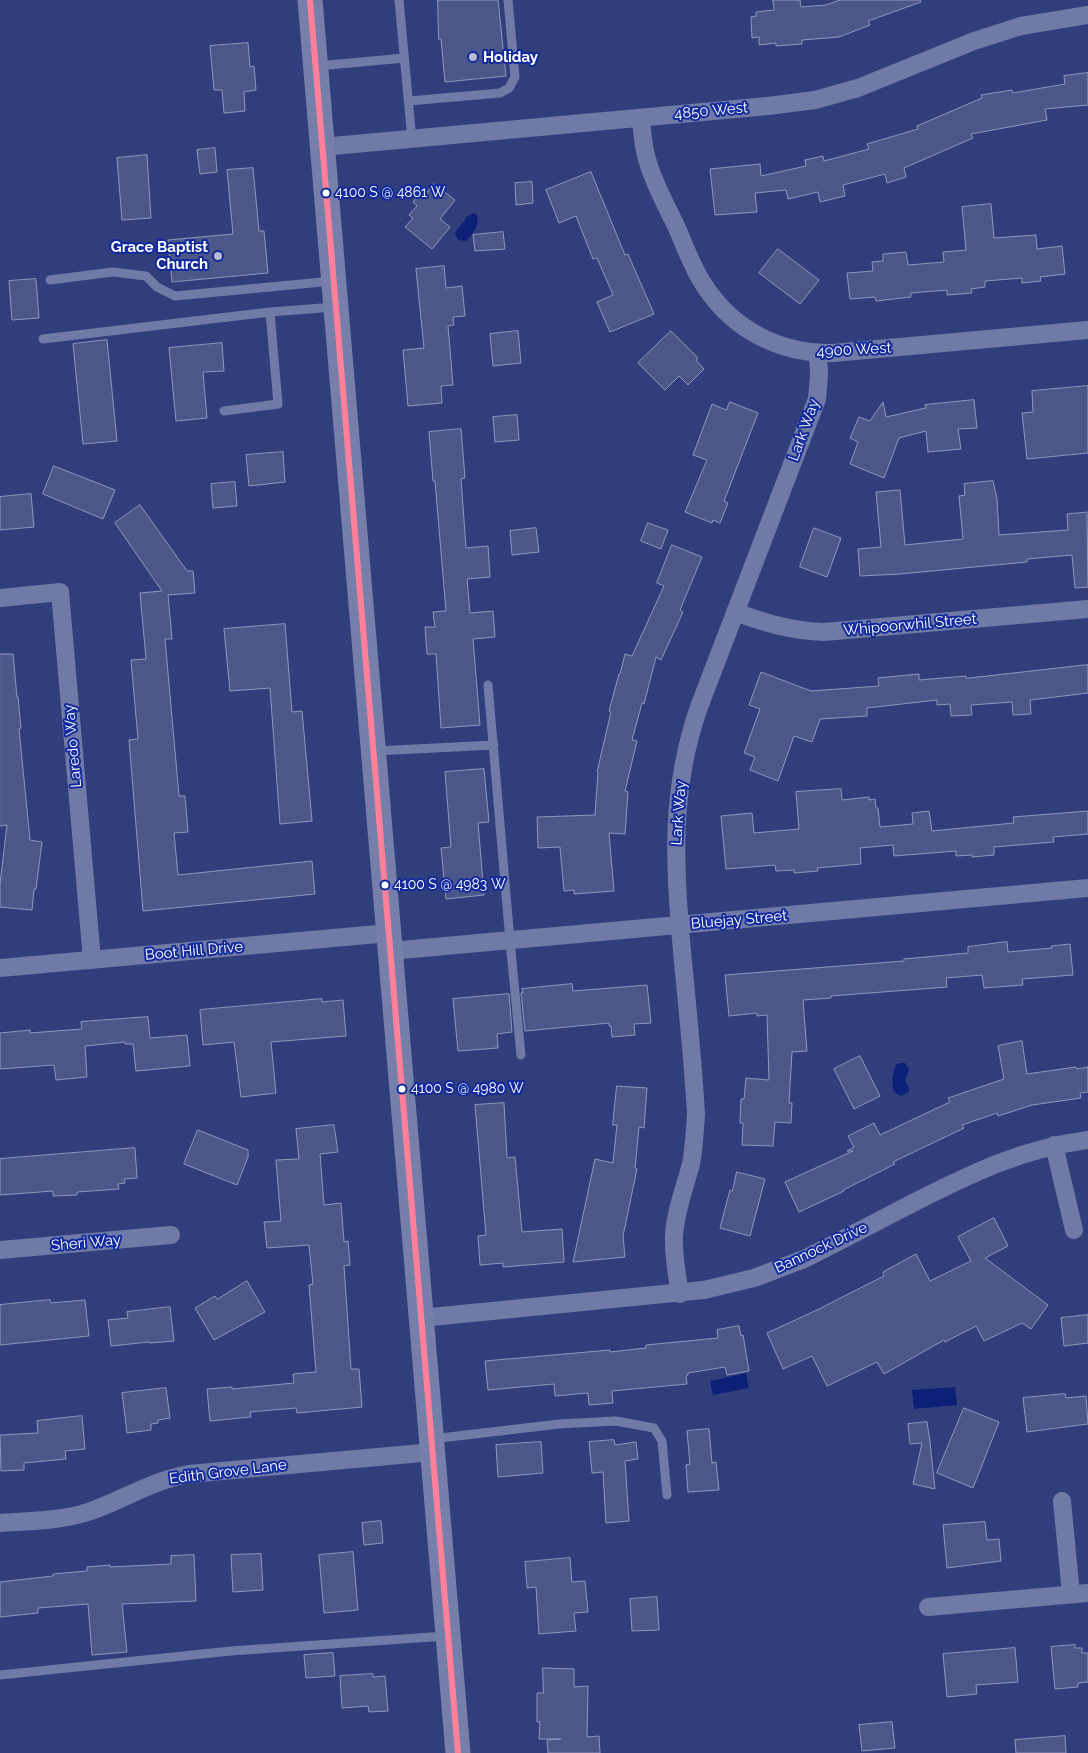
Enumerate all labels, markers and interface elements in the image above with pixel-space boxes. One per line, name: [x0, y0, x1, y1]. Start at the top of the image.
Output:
place label: Holiday: [483, 48, 538, 66]
marker: Holiday: [467, 51, 479, 63]
street label: 4850 West: [673, 99, 749, 123]
place label: 4100 S @ 4861 W: [335, 185, 445, 201]
marker: 4100 S @ 4861 W: [321, 188, 331, 198]
place label: Grace Baptist Church: [111, 238, 208, 273]
marker: Grace Baptist Church: [212, 250, 224, 262]
street label: 4900 West: [816, 339, 892, 361]
street label: Lark Way: [784, 396, 824, 464]
street label: Whipoorwhil Street: [843, 610, 977, 640]
street label: Laredo Way: [60, 703, 86, 789]
street label: Lark Way: [668, 780, 690, 846]
place label: 4100 S @ 4983 W: [394, 877, 506, 893]
marker: 4100 S @ 4983 W: [380, 880, 390, 890]
street label: Bluejay Street: [690, 907, 788, 933]
street label: Boot Hill Drive: [144, 938, 244, 964]
place label: 4100 S @ 4980 W: [411, 1081, 524, 1097]
marker: 4100 S @ 4980 W: [397, 1084, 407, 1094]
street label: Bannock Drive: [772, 1219, 870, 1277]
street label: Sheri Way: [50, 1231, 122, 1255]
street label: Edith Grove Lane: [168, 1456, 288, 1488]

